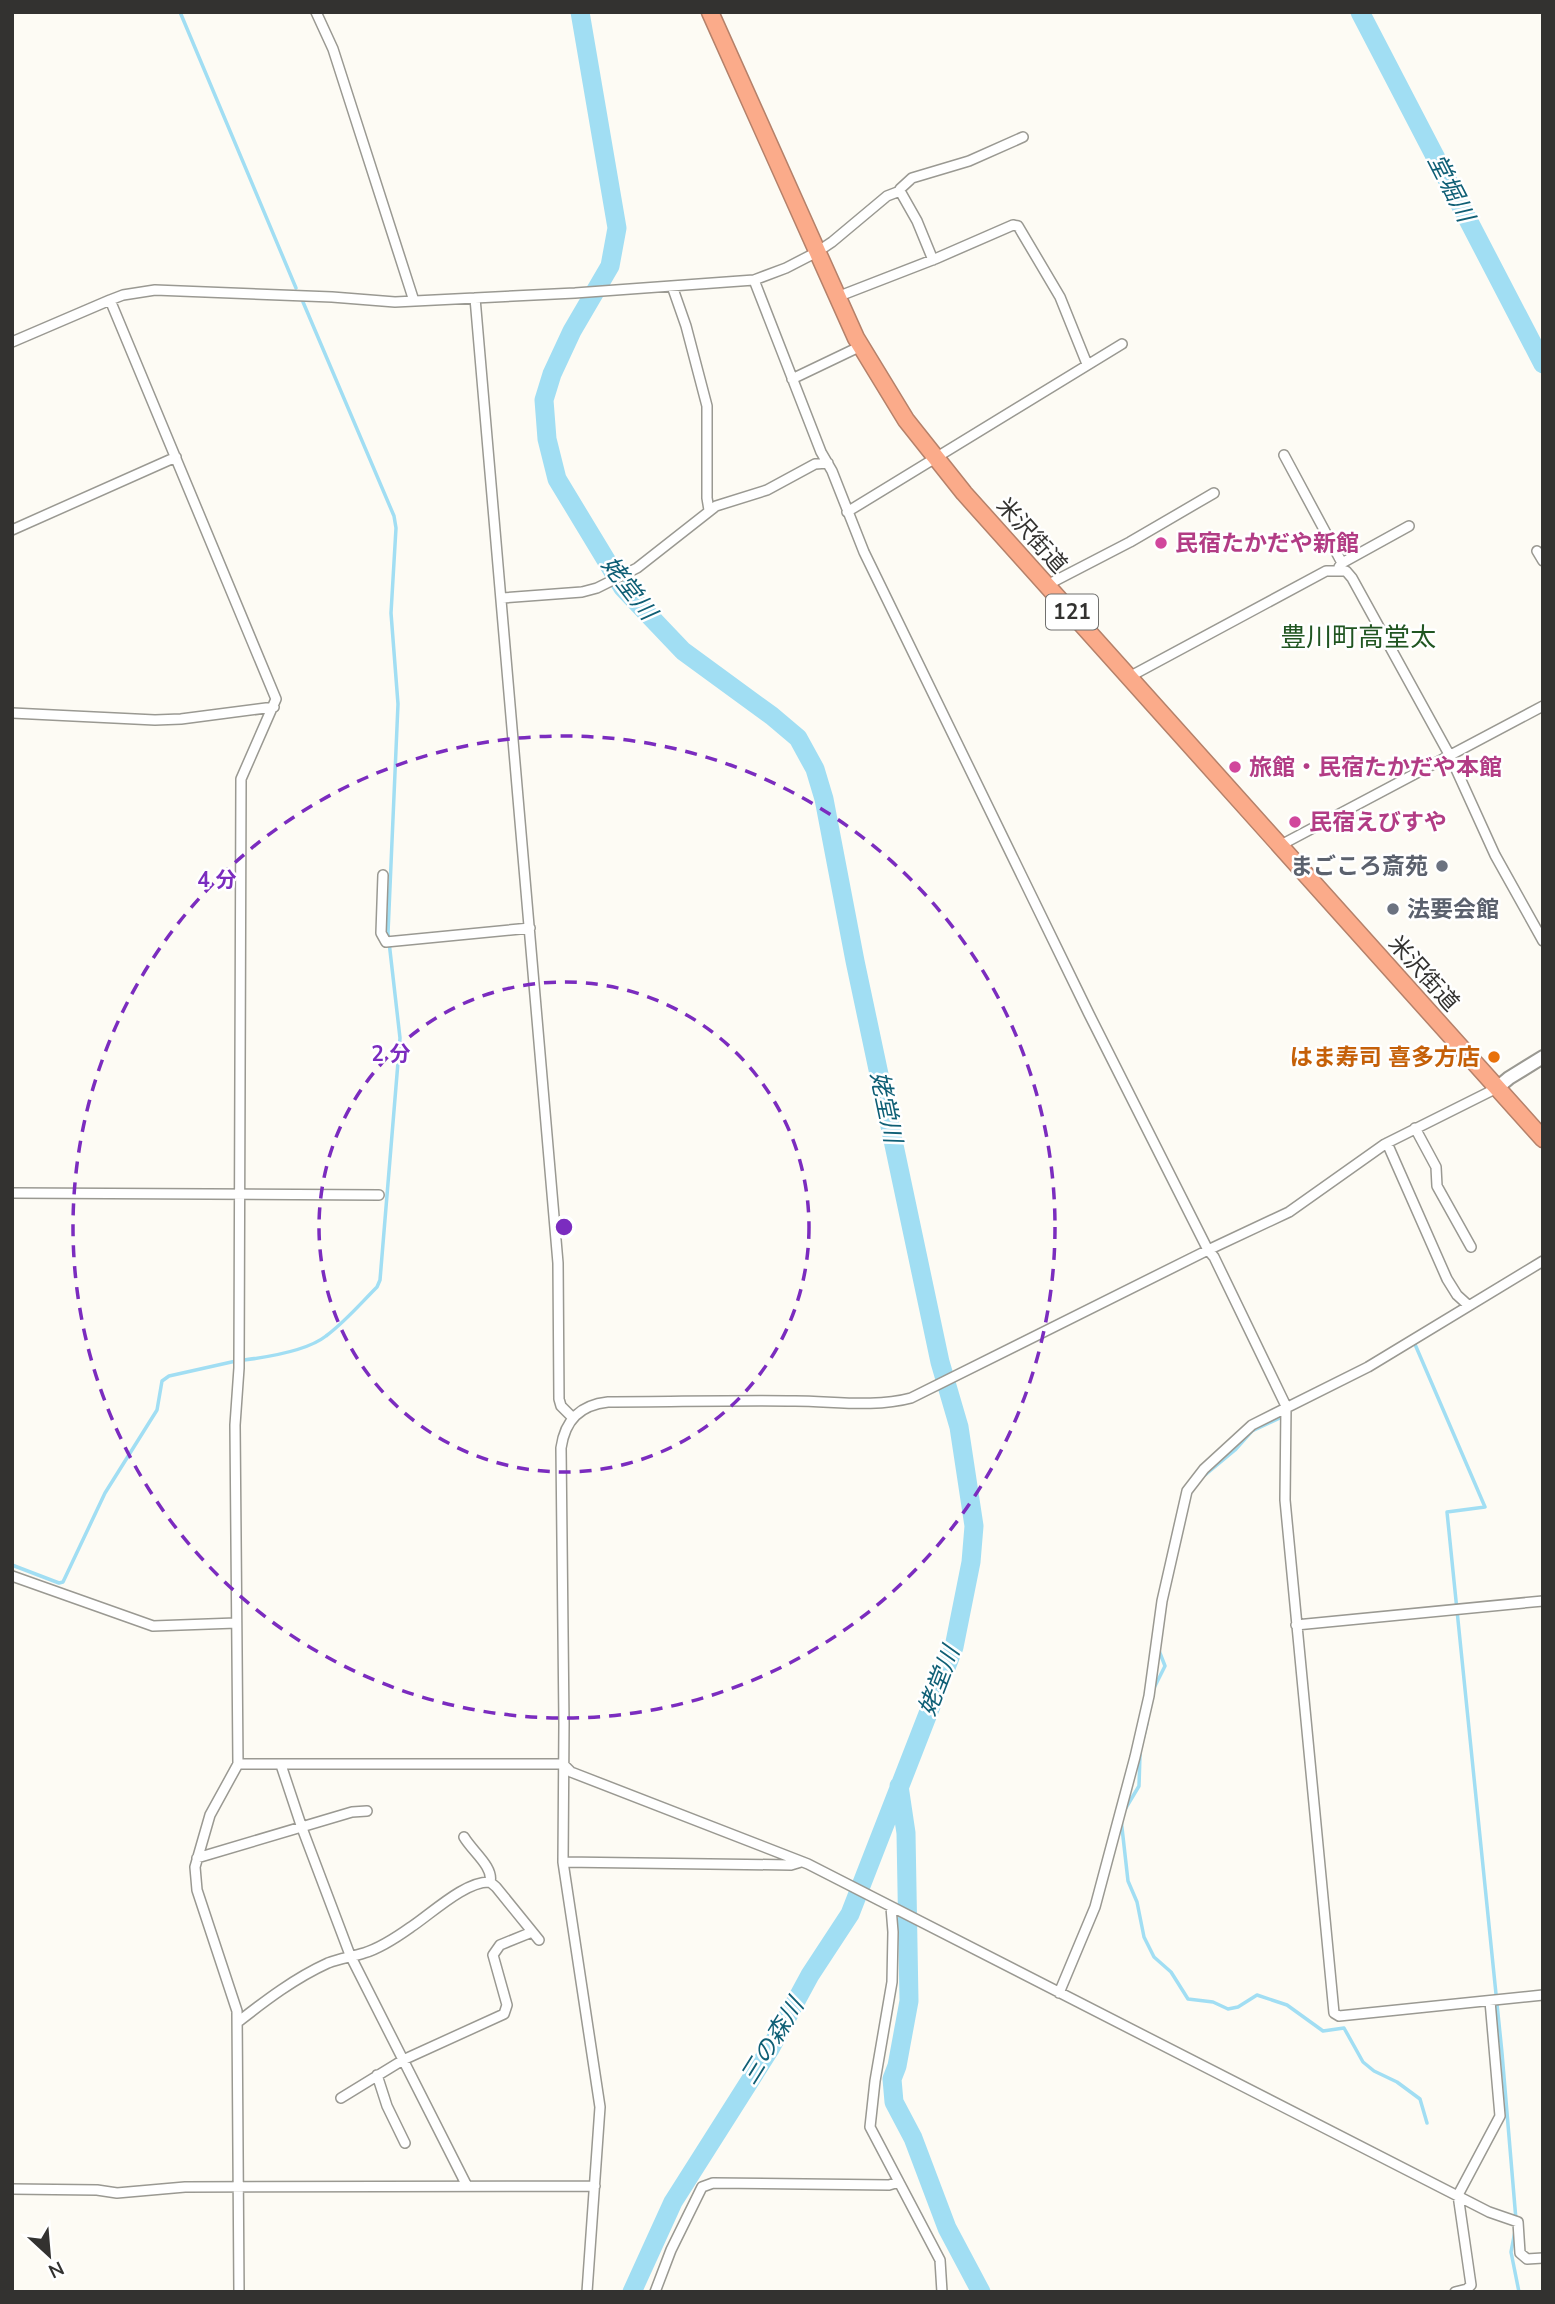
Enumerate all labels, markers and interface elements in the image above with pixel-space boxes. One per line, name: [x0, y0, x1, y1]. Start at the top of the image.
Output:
water label: 堂堀川: [1420, 149, 1483, 230]
street label: 米沢街道: [989, 491, 1074, 580]
place label: 民宿たかだや新館: [1175, 528, 1359, 559]
marker: 民宿たかだや新館: [1153, 535, 1169, 551]
water label: 姥堂川: [594, 550, 666, 629]
road number: 121: [1046, 594, 1098, 630]
district label: 豊川町高堂太: [1280, 620, 1436, 655]
place label: 旅館・民宿たかだや本館: [1249, 752, 1502, 783]
marker: 旅館・民宿たかだや本館: [1227, 759, 1243, 775]
place label: 民宿えびすや: [1309, 807, 1447, 838]
marker: 民宿えびすや: [1287, 814, 1303, 830]
place label: まごころ斎苑: [1290, 851, 1428, 882]
marker: まごころ斎苑: [1434, 858, 1450, 874]
text: 4 分: [197, 866, 237, 894]
place label: 法要会館: [1407, 894, 1499, 925]
marker: 法要会館: [1385, 901, 1401, 917]
street label: 米沢街道: [1381, 929, 1466, 1018]
text: 2 分: [371, 1040, 411, 1068]
place label: はま寿司 喜多方店: [1290, 1042, 1480, 1073]
marker: はま寿司 喜多方店: [1486, 1049, 1502, 1065]
water label: 姥堂川: [863, 1068, 910, 1148]
centre of rings: [552, 1215, 576, 1239]
water label: 姥堂川: [911, 1639, 968, 1720]
water label: 三の森川: [733, 1989, 813, 2090]
north arrow: [14, 2220, 84, 2290]
text: N: [44, 2255, 68, 2284]

